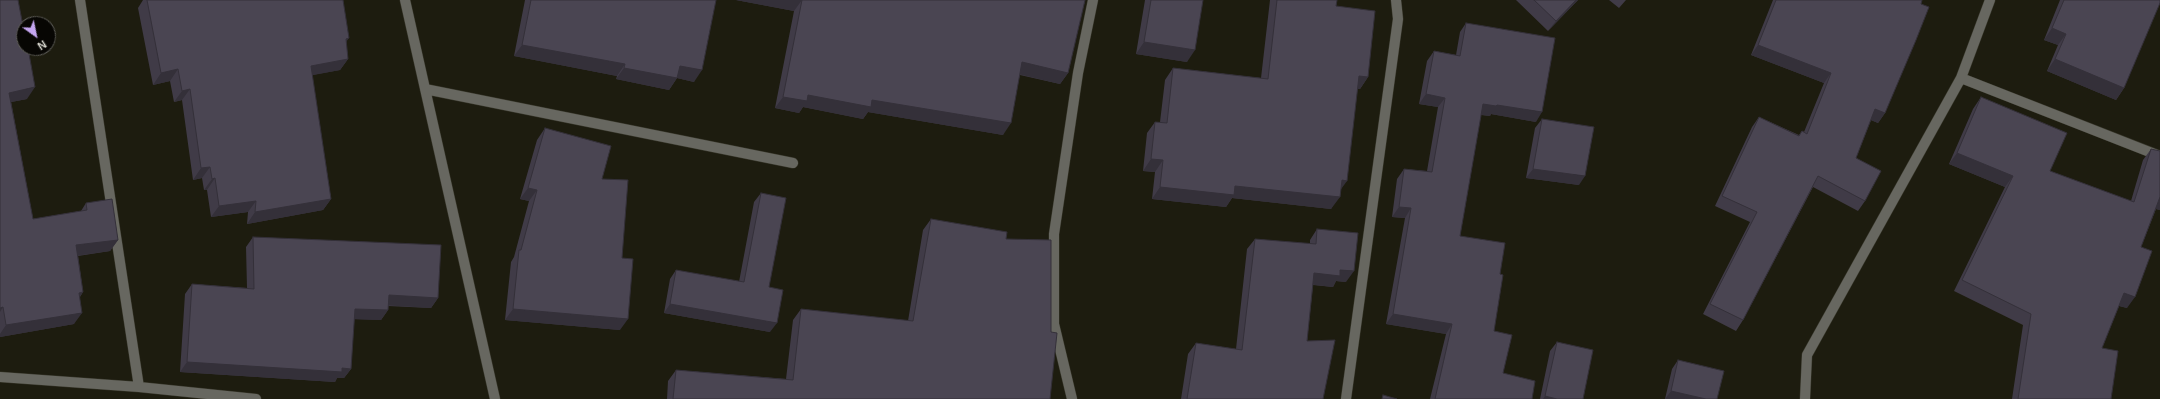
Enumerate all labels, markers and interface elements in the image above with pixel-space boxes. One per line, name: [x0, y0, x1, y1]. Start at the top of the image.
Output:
north arrow: [16, 16, 56, 56]
text: N: [35, 38, 49, 52]

